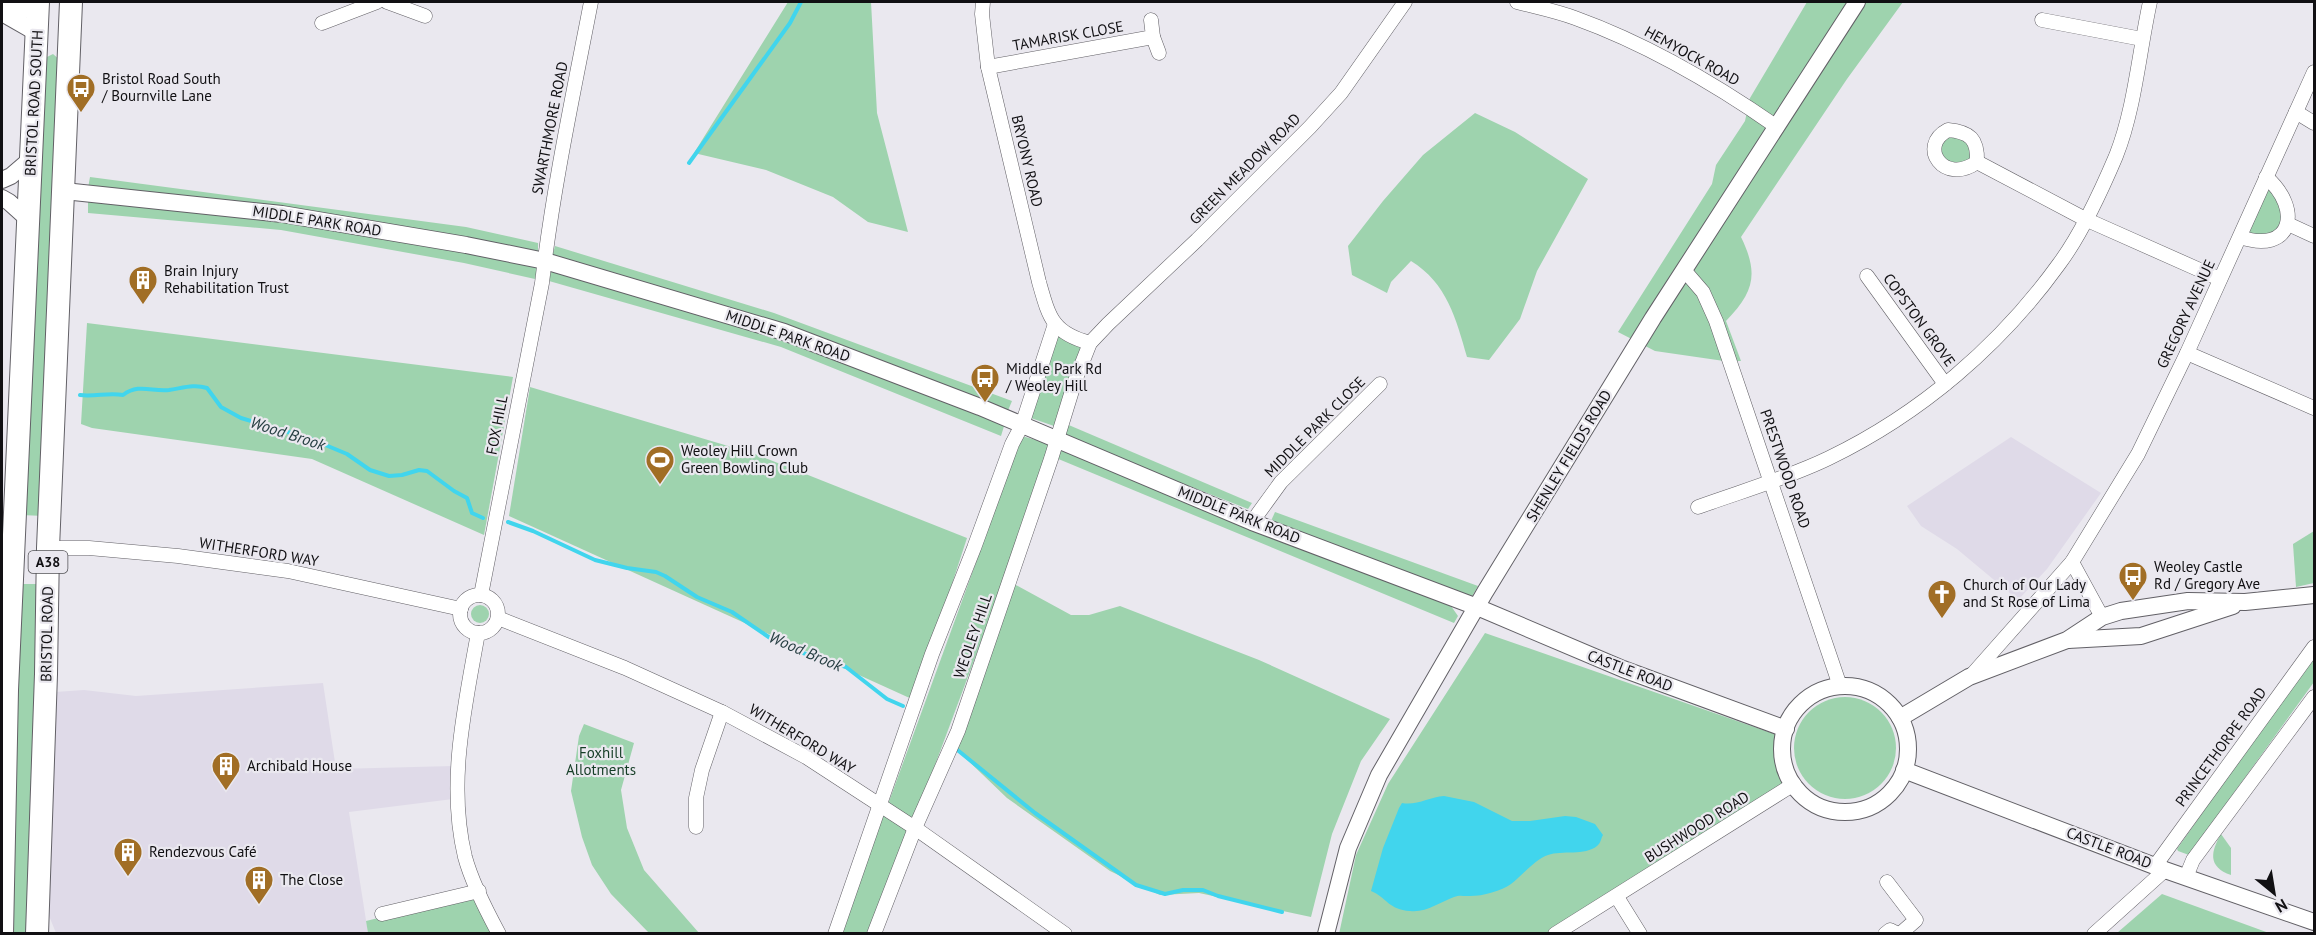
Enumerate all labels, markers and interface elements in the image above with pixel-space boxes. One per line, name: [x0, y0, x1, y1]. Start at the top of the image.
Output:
street label: TAMARISK CLOSE: [1011, 16, 1125, 55]
street label: HEMYOCK ROAD: [1641, 22, 1743, 90]
street label: BRISTOL ROAD SOUTH: [20, 29, 47, 176]
street label: SWARTHMORE ROAD: [527, 60, 572, 196]
place label: Bristol Road South / Bournville Lane: [101, 69, 221, 105]
bus stop icon: Bristol Road South / Bournville Lane: [65, 72, 97, 114]
street label: GREEN MEADOW ROAD: [1185, 109, 1304, 228]
street label: BRYONY ROAD: [1008, 113, 1047, 209]
street label: MIDDLE PARK ROAD: [251, 201, 383, 240]
street label: GREGORY AVENUE: [2152, 256, 2219, 371]
place label: Brain Injury Rehabilitation Trust: [164, 261, 289, 297]
building icon: Brain Injury Rehabilitation Trust: [127, 264, 159, 306]
street label: COPSTON GROVE: [1879, 269, 1960, 370]
street label: MIDDLE PARK ROAD: [724, 305, 853, 366]
place label: Middle Park Rd / Weoley Hill: [1005, 359, 1102, 395]
bus stop icon: Middle Park Rd / Weoley Hill: [969, 362, 1001, 404]
street label: MIDDLE PARK CLOSE: [1260, 372, 1369, 481]
street label: SHENLEY FIELDS ROAD: [1522, 386, 1615, 525]
street label: FOX HILL: [481, 393, 512, 456]
street label: PRESTWOOD ROAD: [1756, 407, 1815, 531]
water label: Wood Brook: [248, 411, 329, 455]
place label: Weoley Hill Crown Green Bowling Club: [681, 441, 808, 477]
sports icon: Weoley Hill Crown Green Bowling Club: [644, 444, 676, 486]
street label: MIDDLE PARK ROAD: [1175, 481, 1303, 548]
street label: WITHERFORD WAY: [198, 533, 321, 570]
road number: A38: [28, 551, 68, 573]
place label: Weoley Castle Rd / Gregory Ave: [2154, 557, 2260, 593]
bus stop icon: Weoley Castle Rd / Gregory Ave: [2117, 560, 2149, 602]
place label: Church of Our Lady and St Rose of Lima: [1963, 575, 2090, 611]
church icon: Church of Our Lady and St Rose of Lima: [1926, 578, 1958, 620]
street label: BRISTOL ROAD: [36, 586, 57, 682]
street label: WEOLEY HILL: [949, 591, 996, 681]
water label: Wood Brook: [766, 627, 846, 676]
street label: CASTLE ROAD: [1585, 646, 1675, 695]
street label: PRINCETHORPE ROAD: [2171, 683, 2270, 810]
street label: WITHERFORD WAY: [746, 699, 859, 778]
park label: Foxhill Allotments: [566, 743, 636, 779]
building icon: Archibald House: [210, 750, 242, 792]
place label: Archibald House: [247, 756, 352, 775]
street label: BUSHWOOD ROAD: [1641, 787, 1753, 866]
street label: CASTLE ROAD: [2064, 823, 2154, 872]
building icon: Rendezvous Café: [112, 836, 144, 878]
place label: Rendezvous Café: [149, 842, 257, 861]
north arrow: [2244, 863, 2304, 923]
building icon: The Close: [243, 864, 275, 906]
place label: The Close: [280, 870, 343, 889]
text: N: [2272, 895, 2291, 917]

